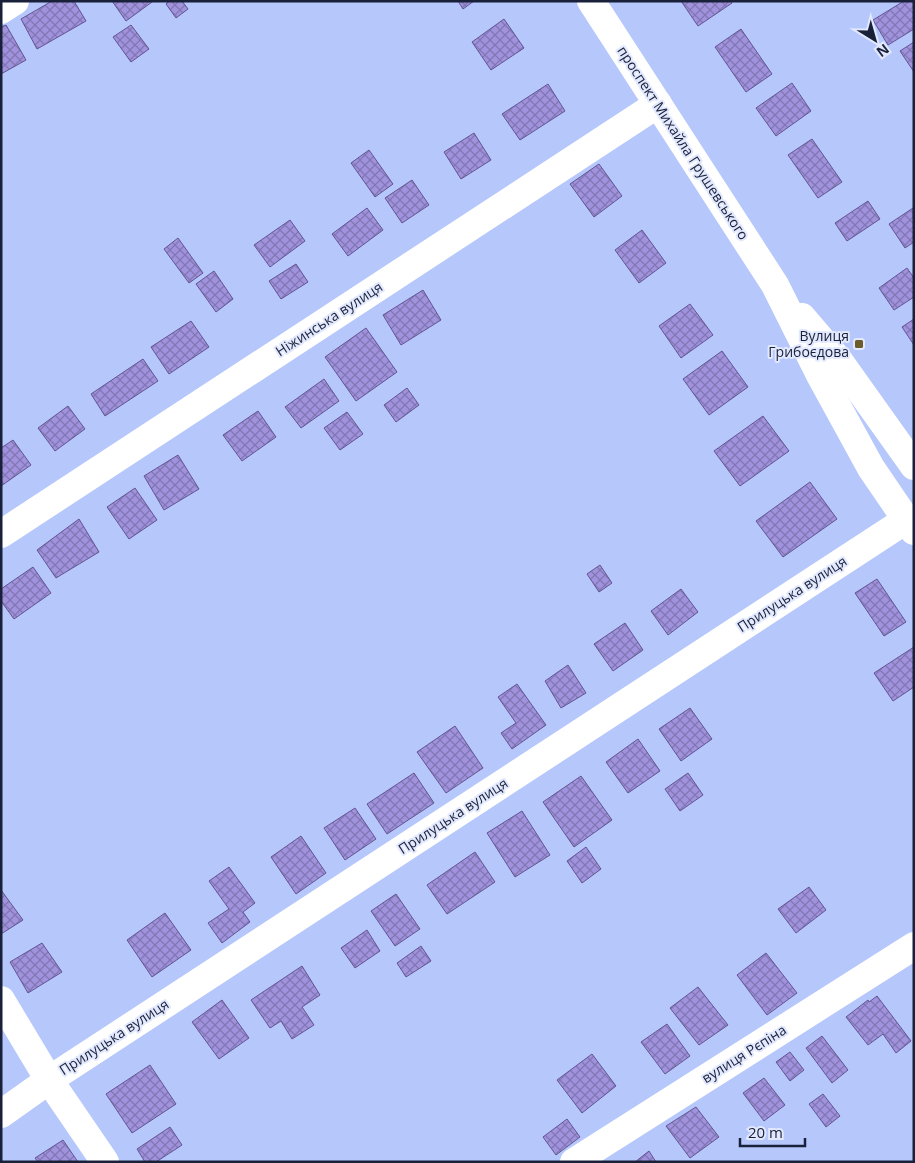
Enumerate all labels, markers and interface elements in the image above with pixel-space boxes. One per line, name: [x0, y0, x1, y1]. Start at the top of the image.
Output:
north arrow: [850, 15, 900, 65]
text: N: [873, 40, 893, 62]
street label: проспект Михайла Грушевського: [613, 42, 753, 243]
street label: Ніжинська вулиця: [272, 277, 386, 360]
place label: Вулиця Грибоєдова: [768, 326, 849, 361]
marker: Вулиця Грибоєдова: [853, 338, 865, 350]
street label: Прилуцька вулиця: [733, 551, 850, 636]
street label: Прилуцька вулиця: [394, 773, 511, 858]
street label: Прилуцька вулиця: [55, 994, 172, 1079]
street label: вулиця Рєпіна: [698, 1020, 790, 1087]
scale bar: [740, 1116, 805, 1148]
text: 20 m: [748, 1122, 783, 1142]

